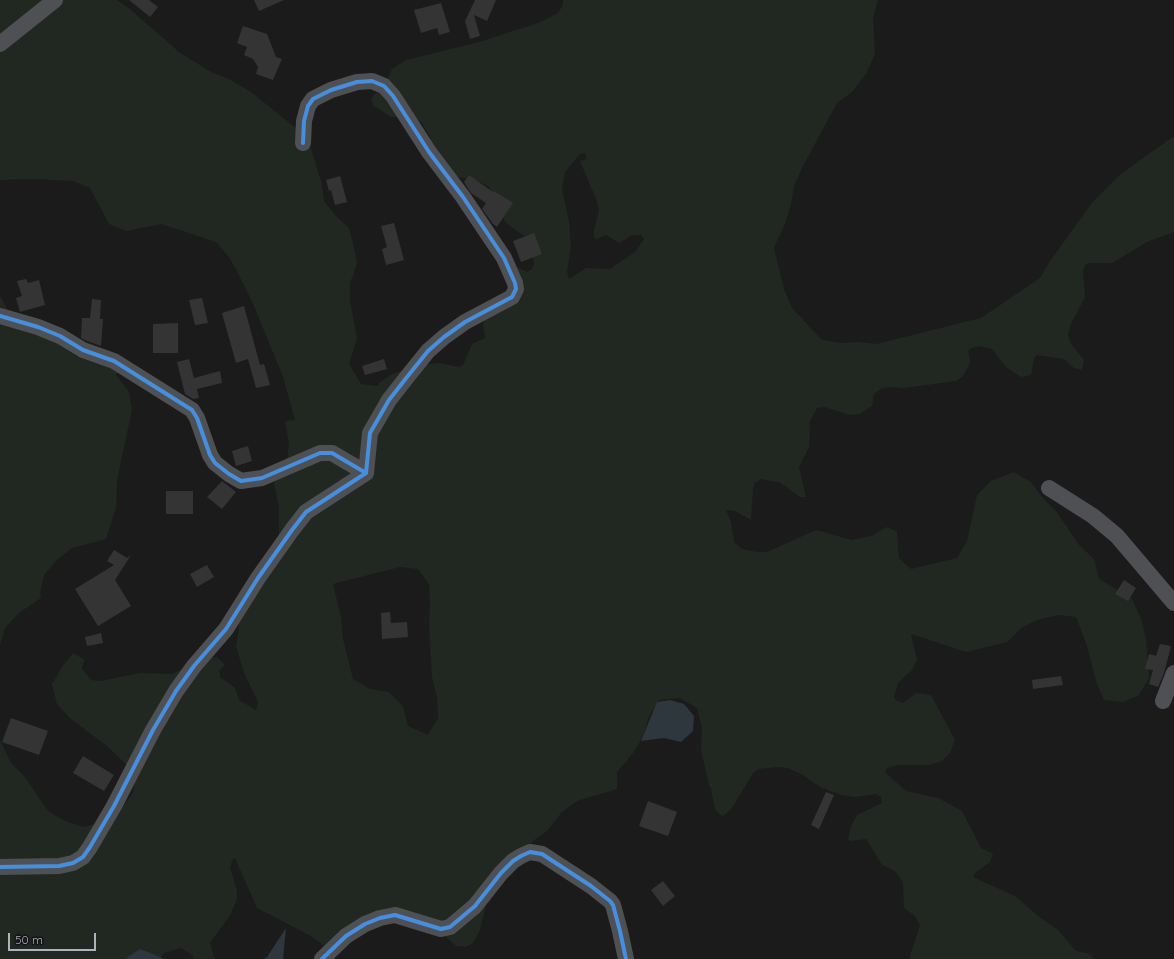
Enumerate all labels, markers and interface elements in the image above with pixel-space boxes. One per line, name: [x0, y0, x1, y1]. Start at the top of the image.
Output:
scale bar: [10, 925, 98, 951]
text: 50 m: [15, 932, 43, 947]

